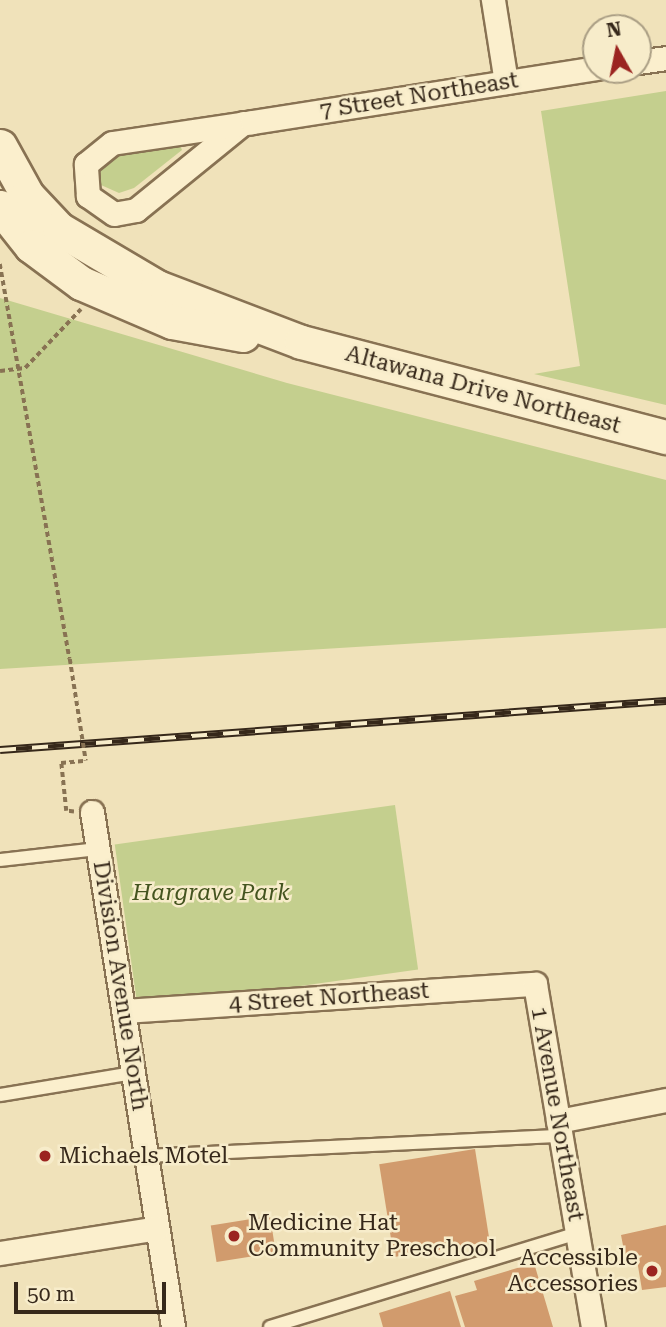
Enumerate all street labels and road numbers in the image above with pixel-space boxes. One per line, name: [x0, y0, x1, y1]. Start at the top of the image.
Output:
street label: 7 Street Northeast: [318, 67, 520, 125]
street label: Altawana Drive Northeast: [342, 340, 624, 440]
street label: Division Avenue North: [87, 859, 153, 1113]
street label: 4 Street Northeast: [228, 977, 430, 1019]
street label: 1 Avenue Northeast: [525, 1005, 589, 1223]

